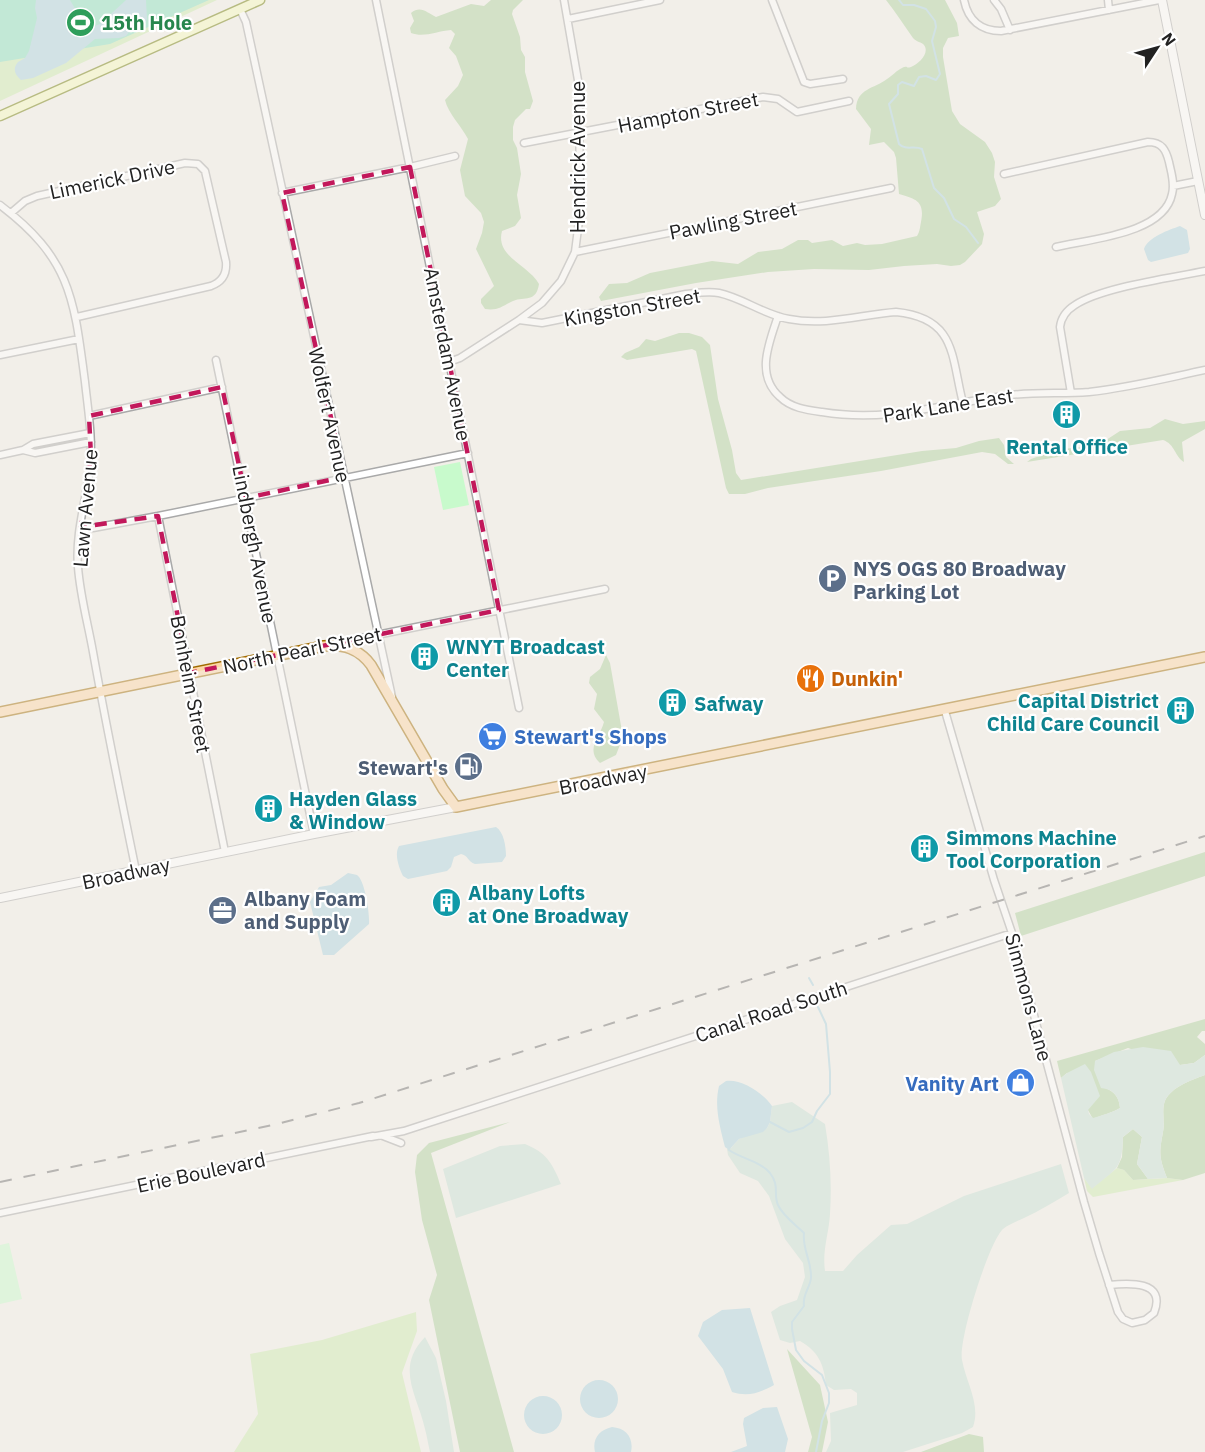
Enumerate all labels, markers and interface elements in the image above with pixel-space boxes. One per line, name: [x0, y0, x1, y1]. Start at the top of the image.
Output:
sports icon: 15th Hole: [64, 6, 96, 38]
place label: 15th Hole: [101, 9, 192, 36]
north arrow: [1127, 18, 1187, 78]
text: N: [1158, 29, 1181, 50]
street label: Hendrick Avenue: [564, 81, 591, 233]
street label: Hampton Street: [615, 85, 761, 139]
street label: Limerick Drive: [47, 153, 177, 205]
street label: Pawling Street: [667, 194, 799, 246]
street label: Amsterdam Avenue: [418, 265, 478, 443]
street label: Kingston Street: [562, 282, 702, 332]
street label: Wolfert Avenue: [303, 345, 358, 485]
street label: Park Lane East: [881, 381, 1015, 429]
building icon: Rental Office: [1051, 399, 1083, 431]
place label: Rental Office: [1006, 433, 1128, 460]
street label: Lawn Avenue: [66, 448, 104, 568]
street label: Lindbergh Avenue: [226, 462, 284, 626]
place label: NYS OGS 80 Broadway Parking Lot: [853, 555, 1066, 605]
parking icon: NYS OGS 80 Broadway Parking Lot: [816, 563, 848, 595]
street label: Bonheim Street: [164, 613, 218, 755]
street label: North Pearl Street: [220, 620, 384, 680]
place label: WNYT Broadcast Center: [446, 633, 605, 683]
building icon: WNYT Broadcast Center: [409, 641, 441, 673]
restaurant icon: Dunkin': [794, 662, 826, 694]
place label: Dunkin': [831, 665, 903, 692]
building icon: Safway: [657, 687, 689, 719]
place label: Capital District Child Care Council: [987, 687, 1159, 737]
place label: Safway: [694, 690, 764, 717]
building icon: Capital District Child Care Council: [1164, 695, 1196, 727]
supermarket icon: Stewart's Shops: [477, 720, 509, 752]
place label: Stewart's Shops: [514, 723, 667, 750]
fuel station icon: Stewart's: [453, 751, 485, 783]
place label: Stewart's: [358, 754, 448, 781]
street label: Broadway: [556, 757, 650, 801]
place label: Hayden Glass & Window: [289, 785, 417, 835]
building icon: Hayden Glass & Window: [252, 793, 284, 825]
place label: Simmons Machine Tool Corporation: [946, 824, 1117, 874]
building icon: Simmons Machine Tool Corporation: [909, 832, 941, 864]
street label: Broadway: [79, 850, 173, 896]
place label: Albany Lofts at One Broadway: [468, 879, 629, 929]
place label: Albany Foam and Supply: [244, 885, 366, 935]
building icon: Albany Lofts at One Broadway: [431, 887, 463, 919]
office icon: Albany Foam and Supply: [207, 894, 239, 926]
street label: Simmons Lane: [999, 930, 1059, 1064]
street label: Canal Road South: [691, 974, 851, 1048]
shop icon: Vanity Art: [1004, 1067, 1036, 1099]
place label: Vanity Art: [905, 1070, 999, 1097]
street label: Erie Boulevard: [134, 1145, 268, 1199]

